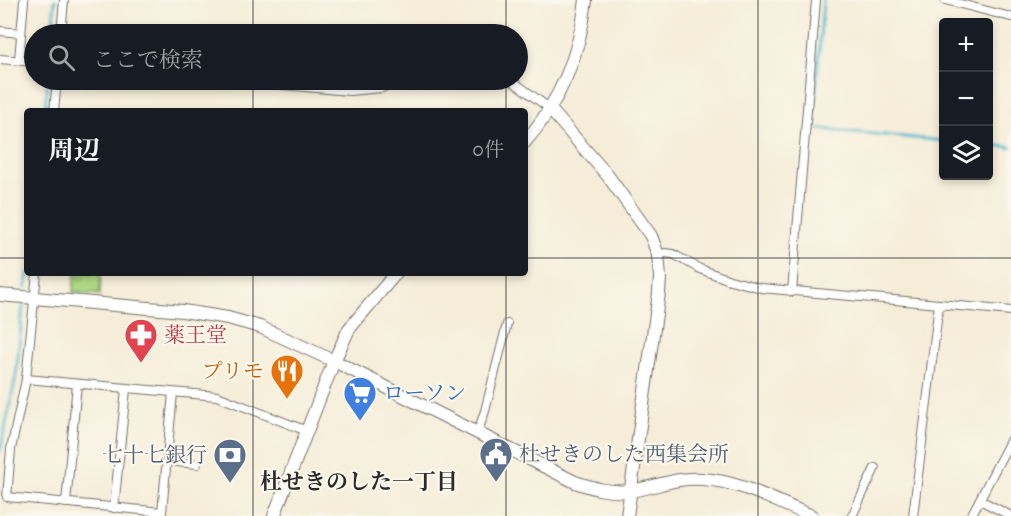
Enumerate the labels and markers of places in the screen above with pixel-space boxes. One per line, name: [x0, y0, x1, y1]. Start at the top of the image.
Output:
pharmacy icon: 薬王堂: [123, 317, 159, 364]
place label: 薬王堂: [164, 322, 227, 348]
restaurant icon: プリモ: [269, 353, 305, 400]
place label: プリモ: [202, 358, 264, 384]
supermarket icon: ローソン: [342, 375, 378, 422]
place label: ローソン: [383, 380, 466, 406]
public building icon: 杜せきのした西集会所: [478, 436, 514, 483]
bank icon: 七十七銀行: [212, 437, 248, 484]
place label: 杜せきのした西集会所: [519, 441, 729, 467]
place label: 七十七銀行: [102, 442, 207, 468]

